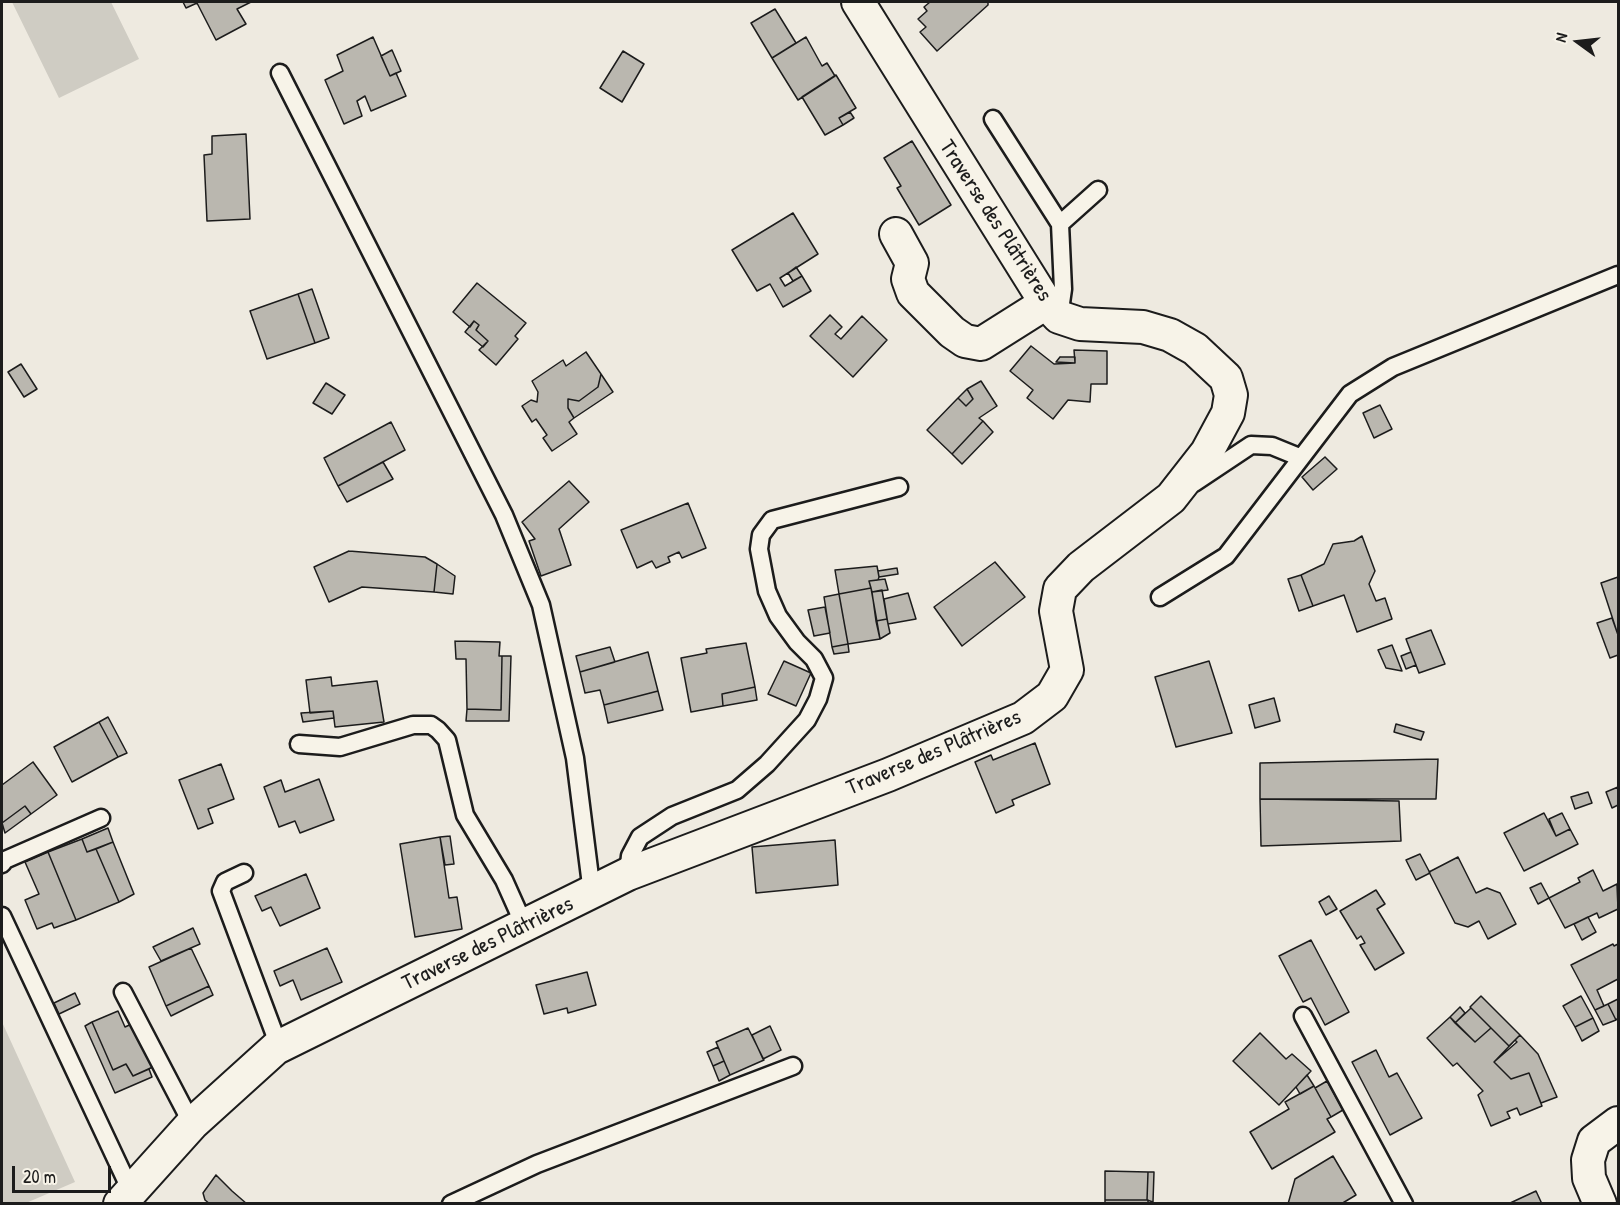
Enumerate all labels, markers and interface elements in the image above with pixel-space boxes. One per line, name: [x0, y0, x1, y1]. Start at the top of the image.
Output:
north arrow: [1548, 12, 1608, 72]
text: N: [1549, 30, 1572, 44]
street label: Traverse des Plâtrières: [933, 135, 1057, 307]
street label: Traverse des Plâtrières: [843, 704, 1025, 802]
street label: Traverse des Plâtrières: [398, 891, 578, 997]
scale bar: [15, 1154, 114, 1192]
text: 20 m: [23, 1164, 56, 1189]

